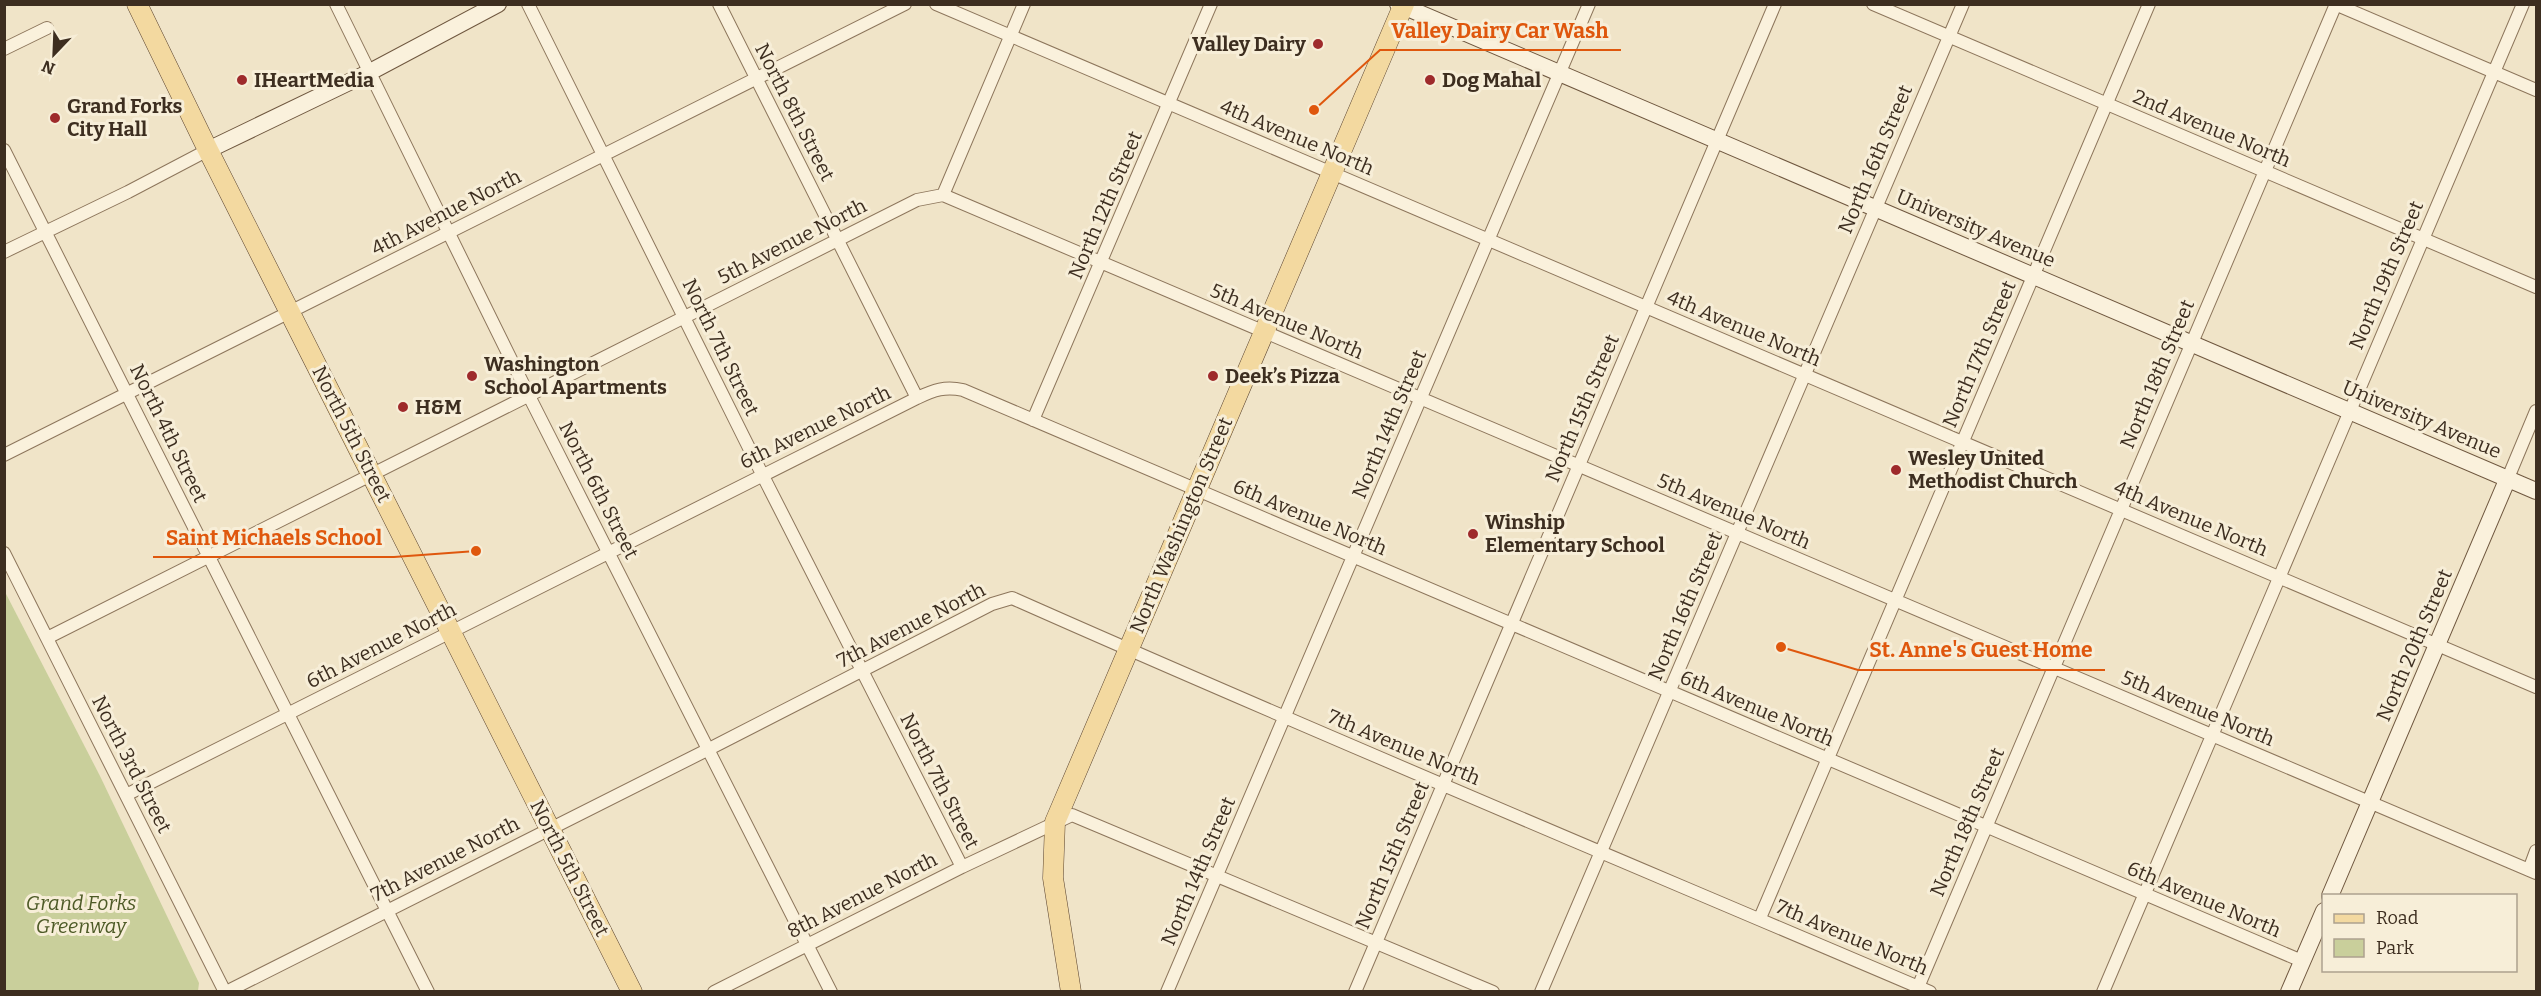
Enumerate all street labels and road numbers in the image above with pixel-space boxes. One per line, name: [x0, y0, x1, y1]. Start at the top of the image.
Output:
street label: North 8th Street: [750, 39, 840, 185]
street label: North 16th Street: [1833, 81, 1917, 237]
street label: 2nd Avenue North: [2130, 84, 2295, 172]
street label: 4th Avenue North: [1216, 94, 1378, 180]
street label: North 12th Street: [1063, 127, 1147, 283]
street label: 4th Avenue North: [367, 164, 525, 260]
street label: University Avenue: [1893, 184, 2059, 272]
street label: 5th Avenue North: [714, 193, 871, 289]
street label: North 19th Street: [2344, 197, 2428, 353]
street label: North 7th Street: [677, 275, 765, 419]
street label: North 17th Street: [1937, 277, 2021, 431]
street label: 5th Avenue North: [1207, 278, 1368, 364]
street label: 4th Avenue North: [1663, 285, 1825, 371]
street label: North 18th Street: [2115, 296, 2199, 452]
street label: North 15th Street: [1540, 331, 1624, 485]
street label: North 14th Street: [1347, 346, 1431, 502]
street label: North 4th Street: [125, 360, 213, 506]
street label: North 5th Street: [307, 362, 397, 506]
street label: University Avenue: [2339, 375, 2505, 463]
street label: 6th Avenue North: [736, 380, 895, 474]
street label: North Washington Street: [1125, 413, 1237, 637]
street label: North 6th Street: [554, 417, 644, 563]
street label: 5th Avenue North: [1654, 468, 1815, 554]
street label: 6th Avenue North: [1229, 474, 1391, 560]
street label: 4th Avenue North: [2110, 475, 2272, 561]
street label: North 16th Street: [1643, 528, 1727, 684]
street label: North 20th Street: [2371, 565, 2457, 725]
street label: 7th Avenue North: [833, 577, 990, 673]
street label: 6th Avenue North: [302, 597, 460, 693]
street label: 6th Avenue North: [1676, 665, 1838, 751]
street label: 5th Avenue North: [2118, 665, 2279, 751]
street label: North 3rd Street: [87, 691, 177, 837]
street label: 7th Avenue North: [1324, 704, 1484, 790]
street label: North 7th Street: [895, 709, 985, 853]
street label: North 18th Street: [1925, 744, 2009, 900]
street label: North 15th Street: [1350, 778, 1434, 932]
street label: North 14th Street: [1156, 793, 1240, 949]
street label: North 5th Street: [525, 796, 615, 940]
street label: 7th Avenue North: [367, 811, 524, 907]
street label: 8th Avenue North: [783, 847, 941, 943]
street label: 6th Avenue North: [2123, 856, 2285, 942]
street label: 7th Avenue North: [1772, 894, 1932, 980]

